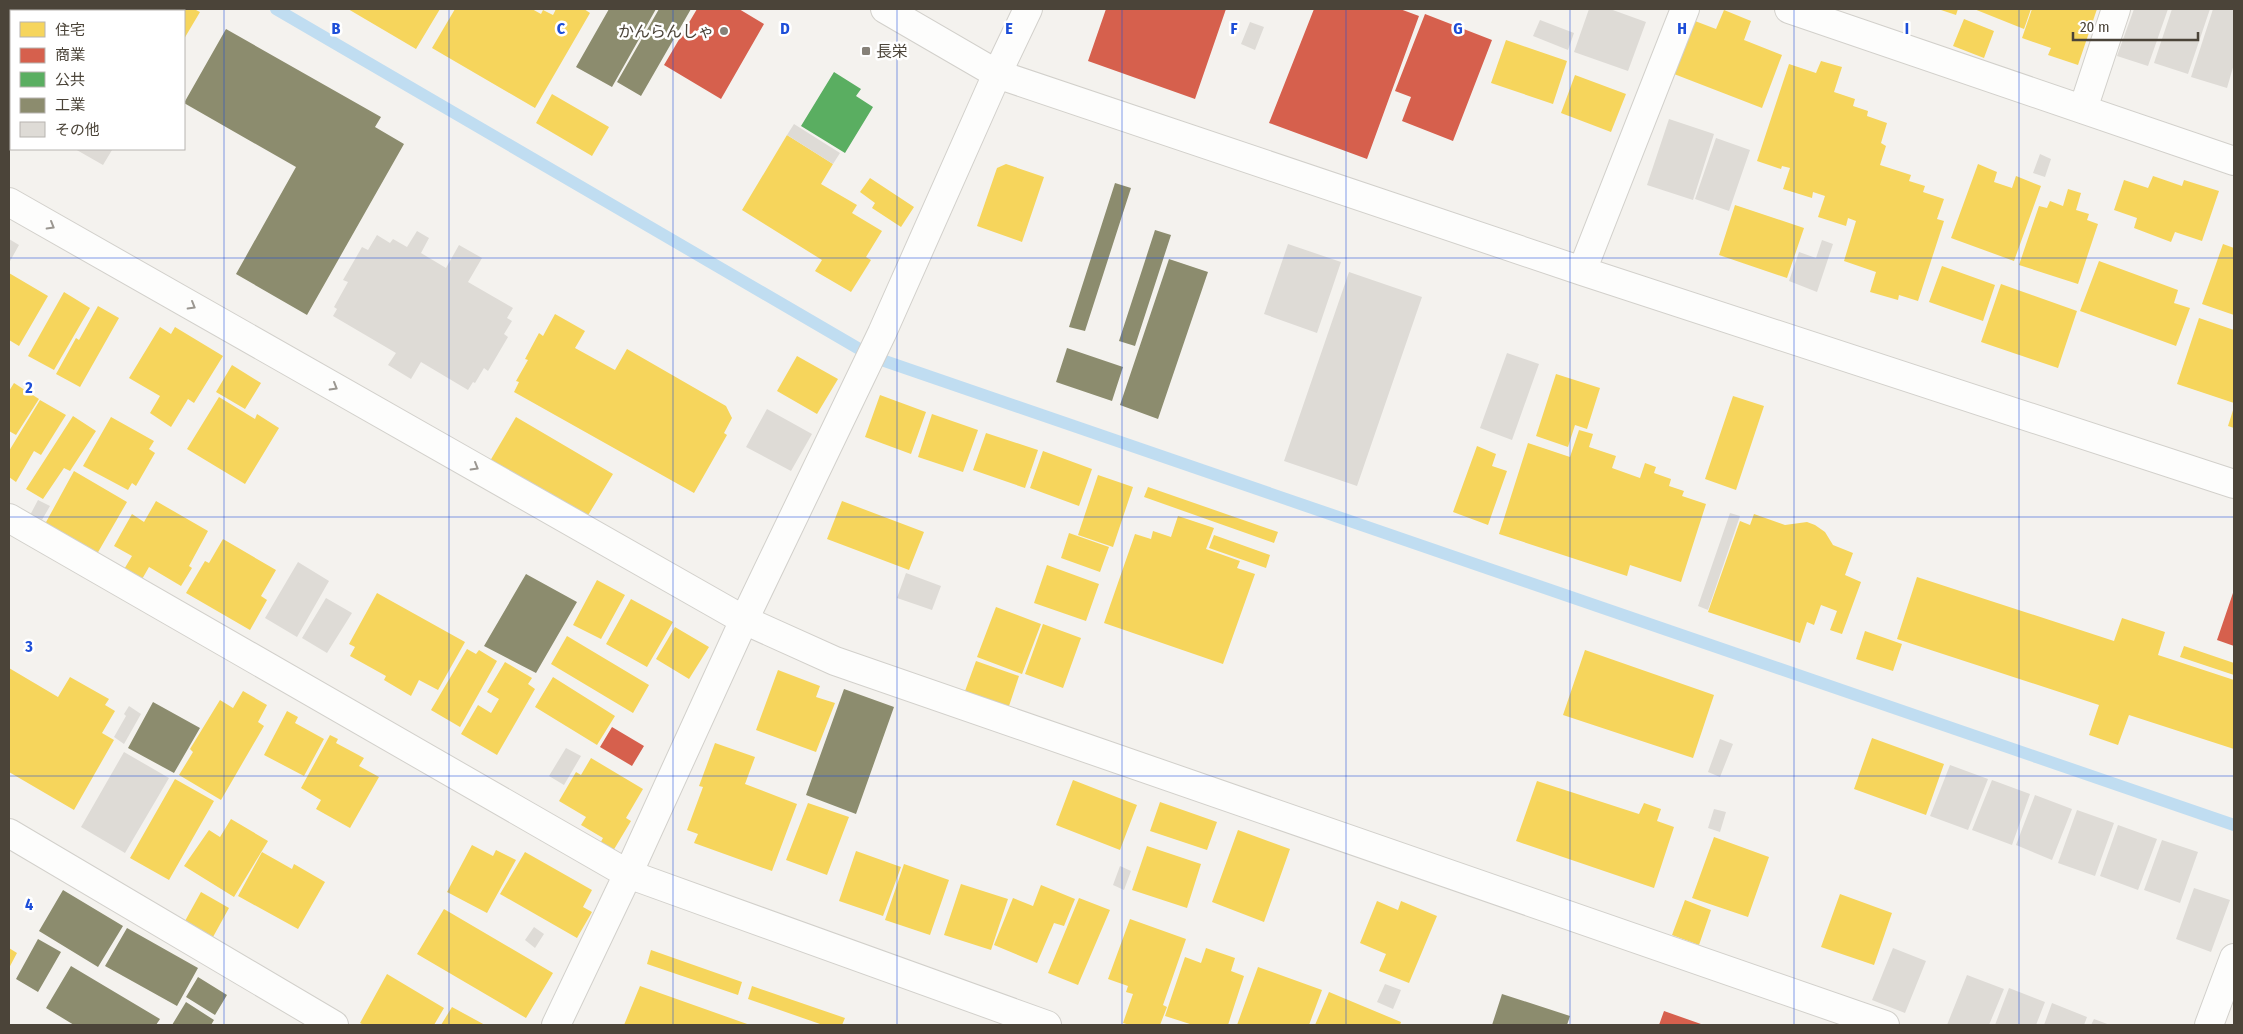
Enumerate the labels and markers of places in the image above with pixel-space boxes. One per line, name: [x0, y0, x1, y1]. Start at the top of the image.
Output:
place label: かんらんしゃ: [618, 22, 714, 41]
marker: かんらんしゃ: [718, 25, 730, 37]
place label: 長栄: [876, 42, 908, 61]
marker: 長栄: [860, 45, 872, 57]

